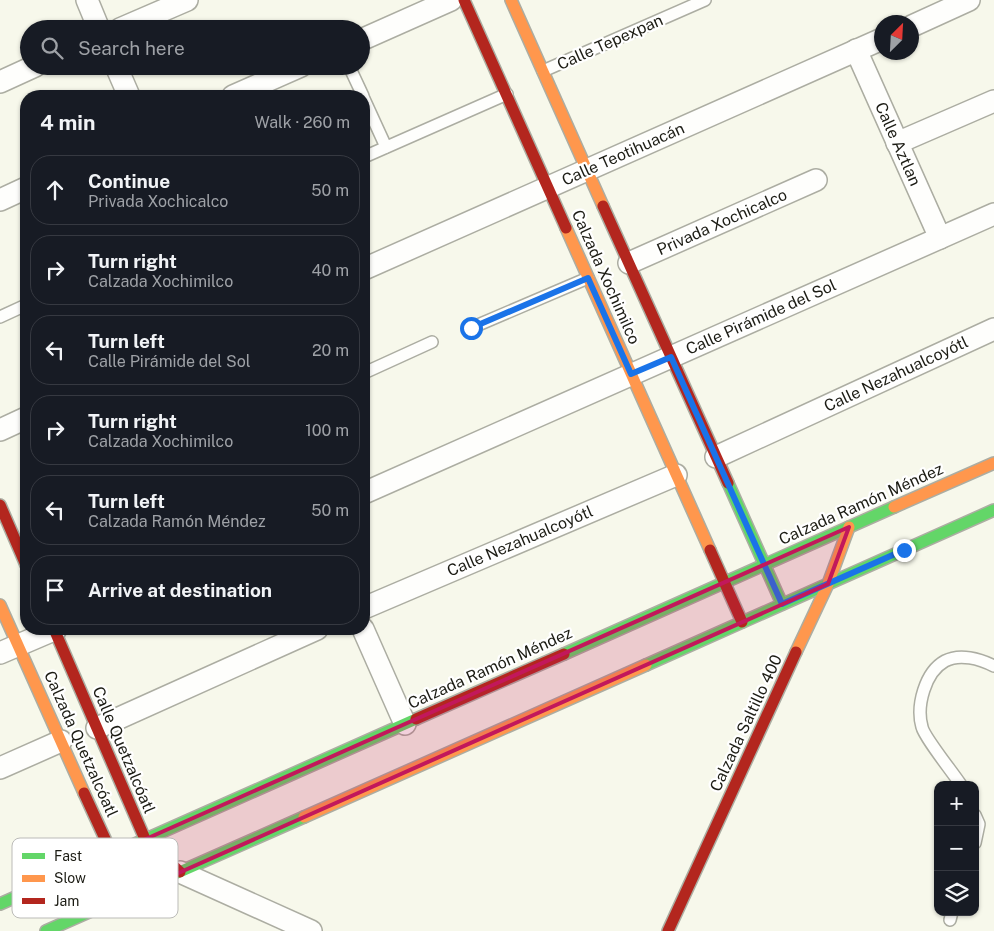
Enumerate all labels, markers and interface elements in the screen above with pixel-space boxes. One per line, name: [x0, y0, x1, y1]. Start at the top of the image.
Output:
street label: Calle Tepexpan: [554, 10, 666, 74]
north arrow: [874, 15, 919, 60]
search box: [20, 20, 370, 75]
icon: search: [38, 34, 66, 62]
text: Search here: [78, 37, 185, 59]
street label: Calle Aztlan: [871, 99, 925, 189]
text: 4 min: [40, 110, 95, 135]
text: Walk · 260 m: [255, 113, 350, 132]
street label: Calle Teotihuacán: [559, 118, 687, 190]
text: Continue: [88, 170, 170, 192]
icon: ahead: [41, 176, 69, 204]
text: 50 m: [311, 181, 349, 200]
street label: Privada Xochicalco: [654, 185, 790, 259]
text: Privada Xochicalco: [88, 192, 228, 211]
street label: Calzada Xochimilco: [568, 207, 644, 347]
text: Turn right: [88, 250, 177, 272]
icon: right: [41, 256, 69, 284]
text: 40 m: [311, 261, 349, 280]
text: Calzada Xochimilco: [88, 272, 233, 291]
street label: Calle Pirámide del Sol: [683, 275, 839, 359]
route start: [460, 317, 483, 340]
text: Turn left: [88, 330, 165, 352]
street label: Calle Nezahualcoyótl: [821, 332, 971, 416]
icon: left: [41, 336, 69, 364]
text: 20 m: [312, 341, 349, 360]
text: Calle Pirámide del Sol: [88, 352, 251, 371]
text: Turn right: [88, 410, 177, 432]
icon: right: [41, 416, 69, 444]
text: 100 m: [305, 421, 349, 440]
text: Calzada Xochimilco: [88, 432, 233, 451]
street label: Calzada Ramón Méndez: [776, 459, 946, 549]
text: Turn left: [88, 490, 165, 512]
icon: left: [41, 496, 69, 524]
text: 50 m: [311, 501, 349, 520]
street label: Calle Nezahualcoyótl: [444, 502, 596, 580]
text: Calzada Ramón Méndez: [88, 512, 266, 531]
route end: [893, 539, 916, 562]
icon: arrive: [41, 576, 69, 604]
text: Arrive at destination: [88, 579, 272, 601]
street label: Calzada Ramón Méndez: [405, 623, 575, 713]
street label: Calzada Saltillo 400: [706, 651, 786, 795]
street label: Calzada Quetzalcóatl: [40, 668, 122, 820]
street label: Calle Quetzalcóatl: [89, 684, 159, 816]
map controls: [934, 781, 979, 916]
button: +: [934, 781, 979, 826]
button: −: [934, 826, 979, 871]
legend: [12, 838, 178, 918]
text: Fast: [54, 848, 82, 864]
text: Slow: [54, 870, 86, 886]
button: layers: [934, 871, 979, 916]
text: Jam: [54, 893, 79, 909]

